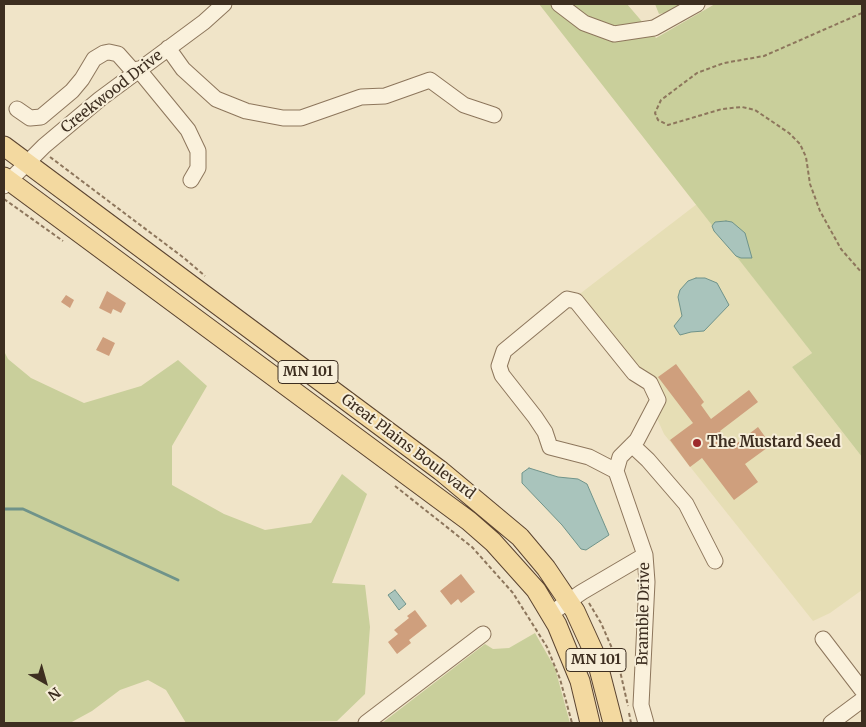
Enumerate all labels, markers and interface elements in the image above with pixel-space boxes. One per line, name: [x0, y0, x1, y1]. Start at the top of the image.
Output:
street label: Creekwood Drive: [58, 47, 166, 137]
road number: MN 101: [278, 361, 338, 384]
street label: Great Plains Boulevard: [338, 391, 478, 503]
place label: The Mustard Seed: [707, 434, 841, 452]
marker: The Mustard Seed: [691, 437, 703, 449]
street label: Bramble Drive: [634, 562, 654, 666]
road number: MN 101: [566, 648, 626, 672]
north arrow: [20, 657, 70, 707]
text: N: [44, 683, 64, 704]

